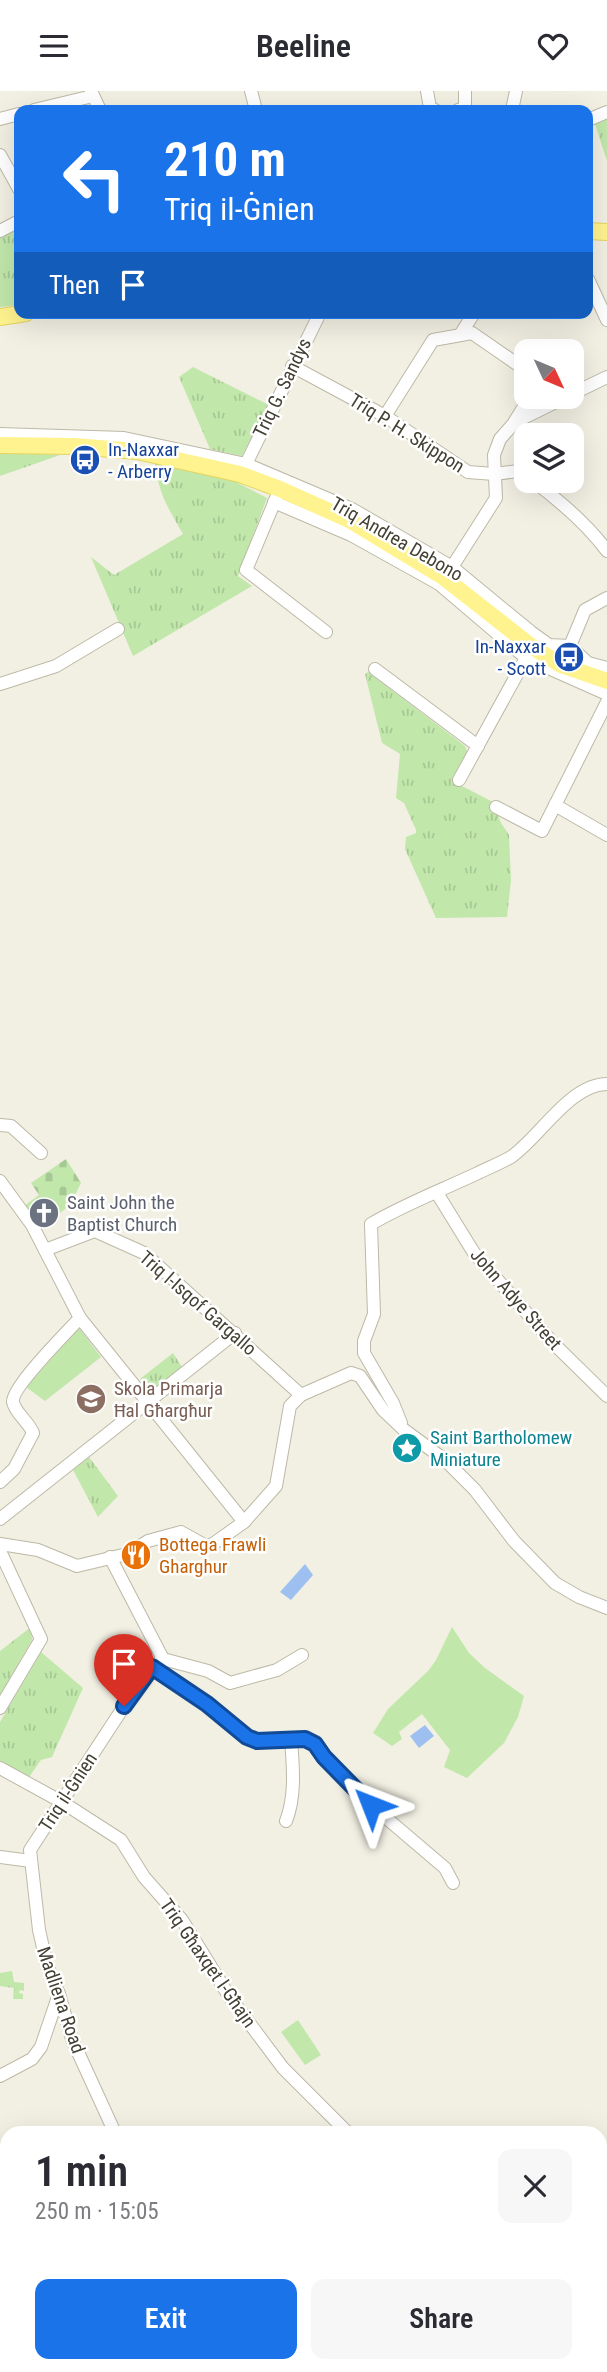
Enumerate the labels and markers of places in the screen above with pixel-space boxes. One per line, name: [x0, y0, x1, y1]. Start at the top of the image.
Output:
place label: In-Naxxar - Arberry: [108, 438, 179, 483]
bus stop icon: In-Naxxar - Arberry: [68, 443, 102, 477]
place label: In-Naxxar - Scott: [475, 635, 546, 680]
bus stop icon: In-Naxxar - Scott: [552, 640, 586, 674]
place label: Saint John the Baptist Church: [67, 1191, 177, 1236]
church icon: Saint John the Baptist Church: [27, 1196, 61, 1230]
place label: Skola Primarja Ħal Għargħur: [114, 1377, 223, 1422]
school or university icon: Skola Primarja Ħal Għargħur: [74, 1382, 108, 1416]
place label: Saint Bartholomew Miniature: [430, 1426, 572, 1471]
place icon: Saint Bartholomew Miniature: [390, 1431, 424, 1465]
place label: Bottega Frawli Gharghur: [159, 1533, 266, 1578]
restaurant icon: Bottega Frawli Gharghur: [119, 1538, 153, 1572]
pin: [94, 1634, 154, 1706]

